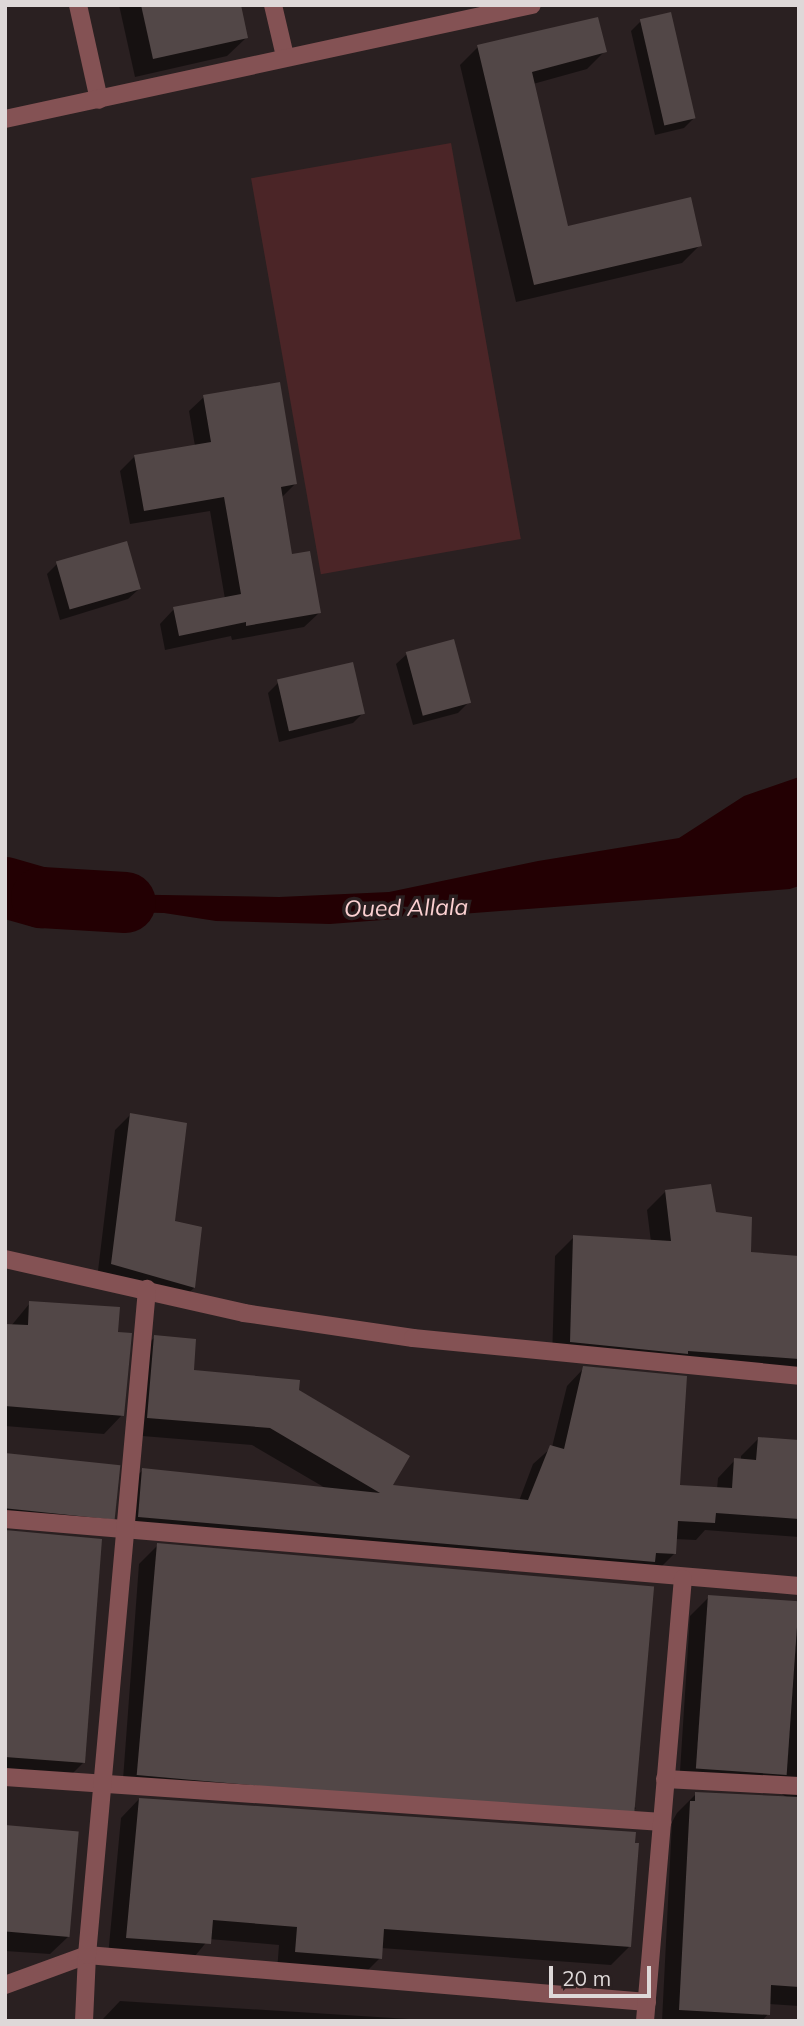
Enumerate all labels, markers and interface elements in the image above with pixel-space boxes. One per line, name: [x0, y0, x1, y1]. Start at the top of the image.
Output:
water label: Oued Allala: [344, 893, 468, 923]
scale bar: [552, 1952, 654, 1996]
text: 20 m: [562, 1965, 611, 1991]

